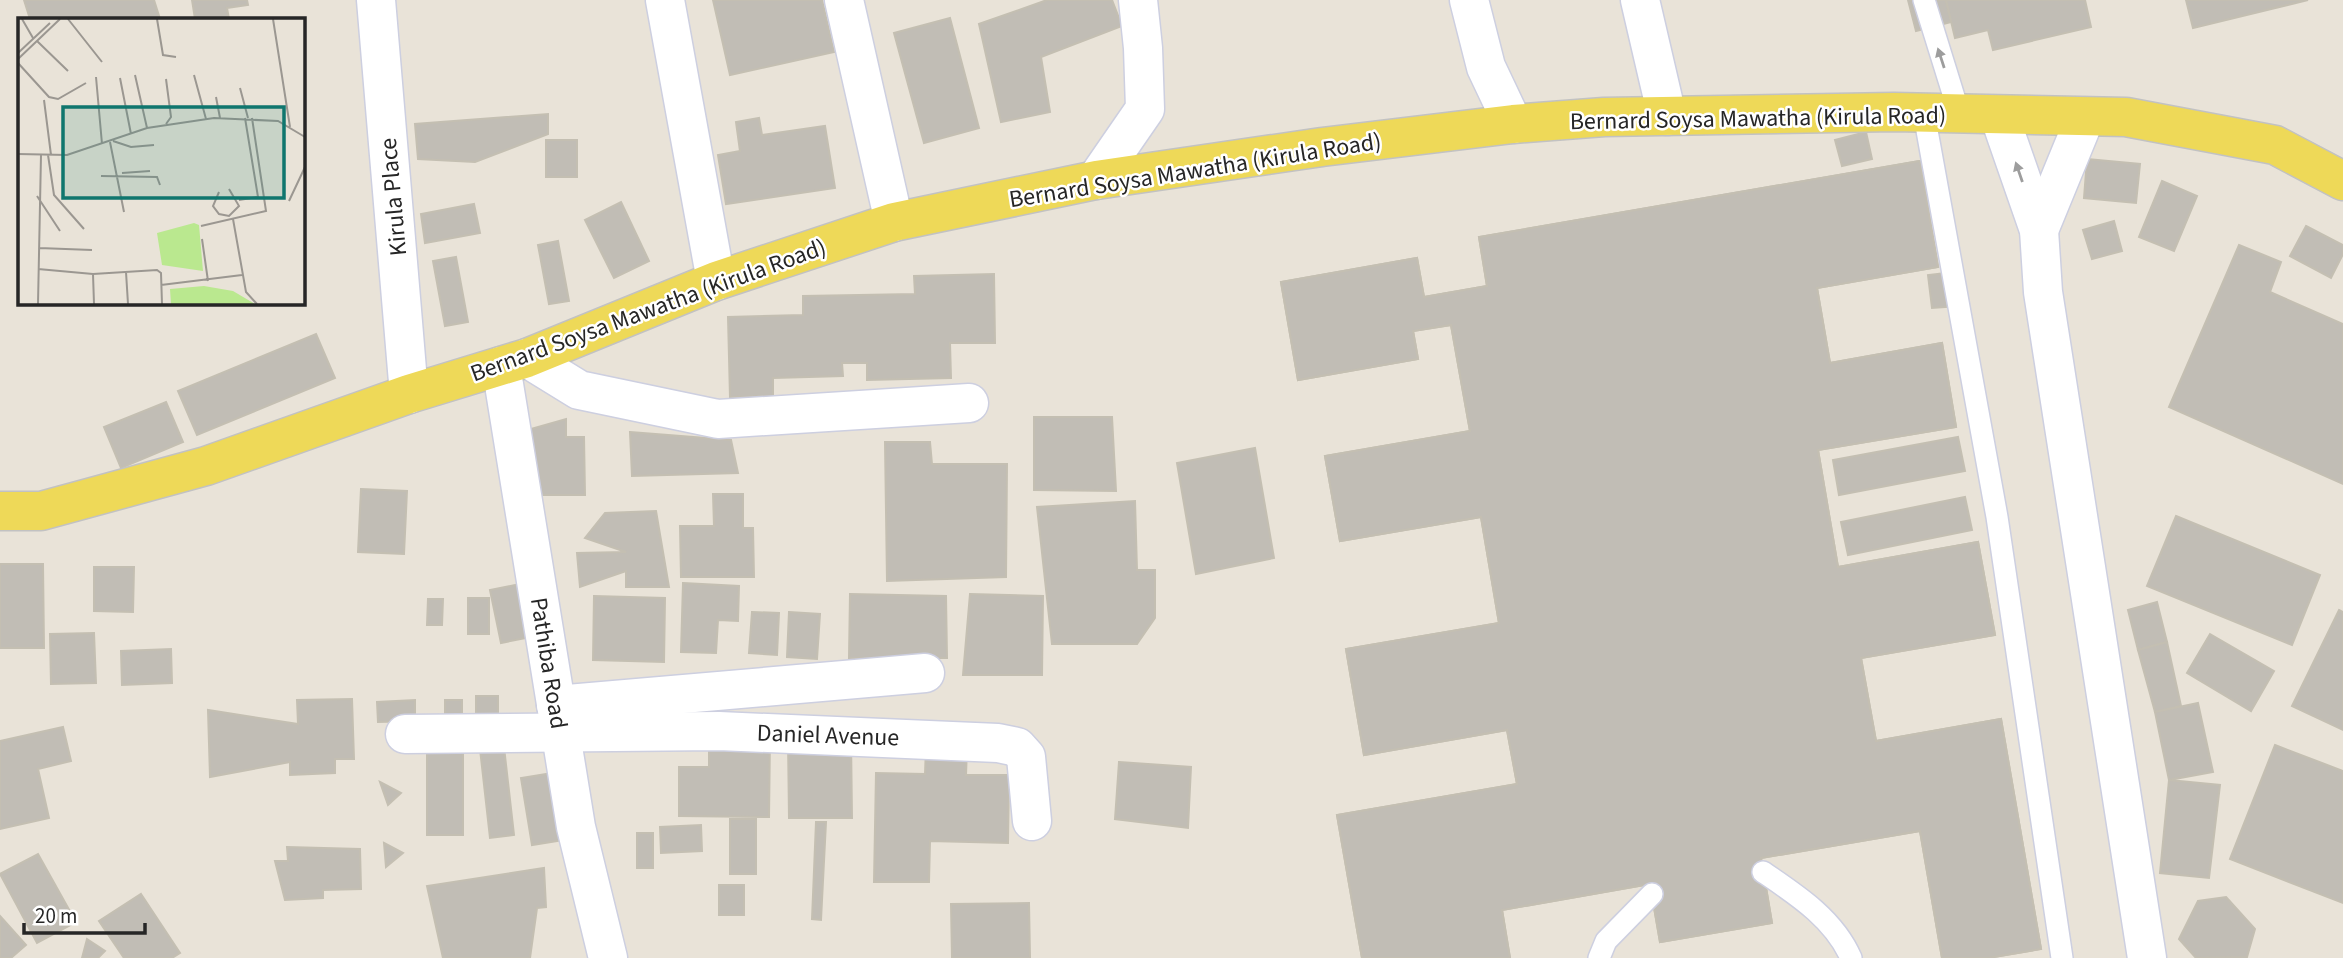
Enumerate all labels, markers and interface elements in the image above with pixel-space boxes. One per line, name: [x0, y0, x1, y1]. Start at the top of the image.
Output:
inset map: [18, 18, 304, 304]
one-way arrow: [1935, 48, 1946, 69]
street label: Bernard Soysa Mawatha (Kirula Road): [1570, 98, 1946, 139]
street label: Bernard Soysa Mawatha (Kirula Road): [1006, 124, 1384, 217]
street label: Kirula Place: [371, 136, 416, 257]
one-way arrow: [2013, 162, 2024, 183]
street label: Bernard Soysa Mawatha (Kirula Road): [465, 230, 831, 391]
street label: Pathiba Road: [521, 595, 576, 731]
street label: Daniel Avenue: [756, 716, 900, 755]
scale bar: [24, 892, 145, 936]
text: 20 m: [35, 901, 77, 931]

